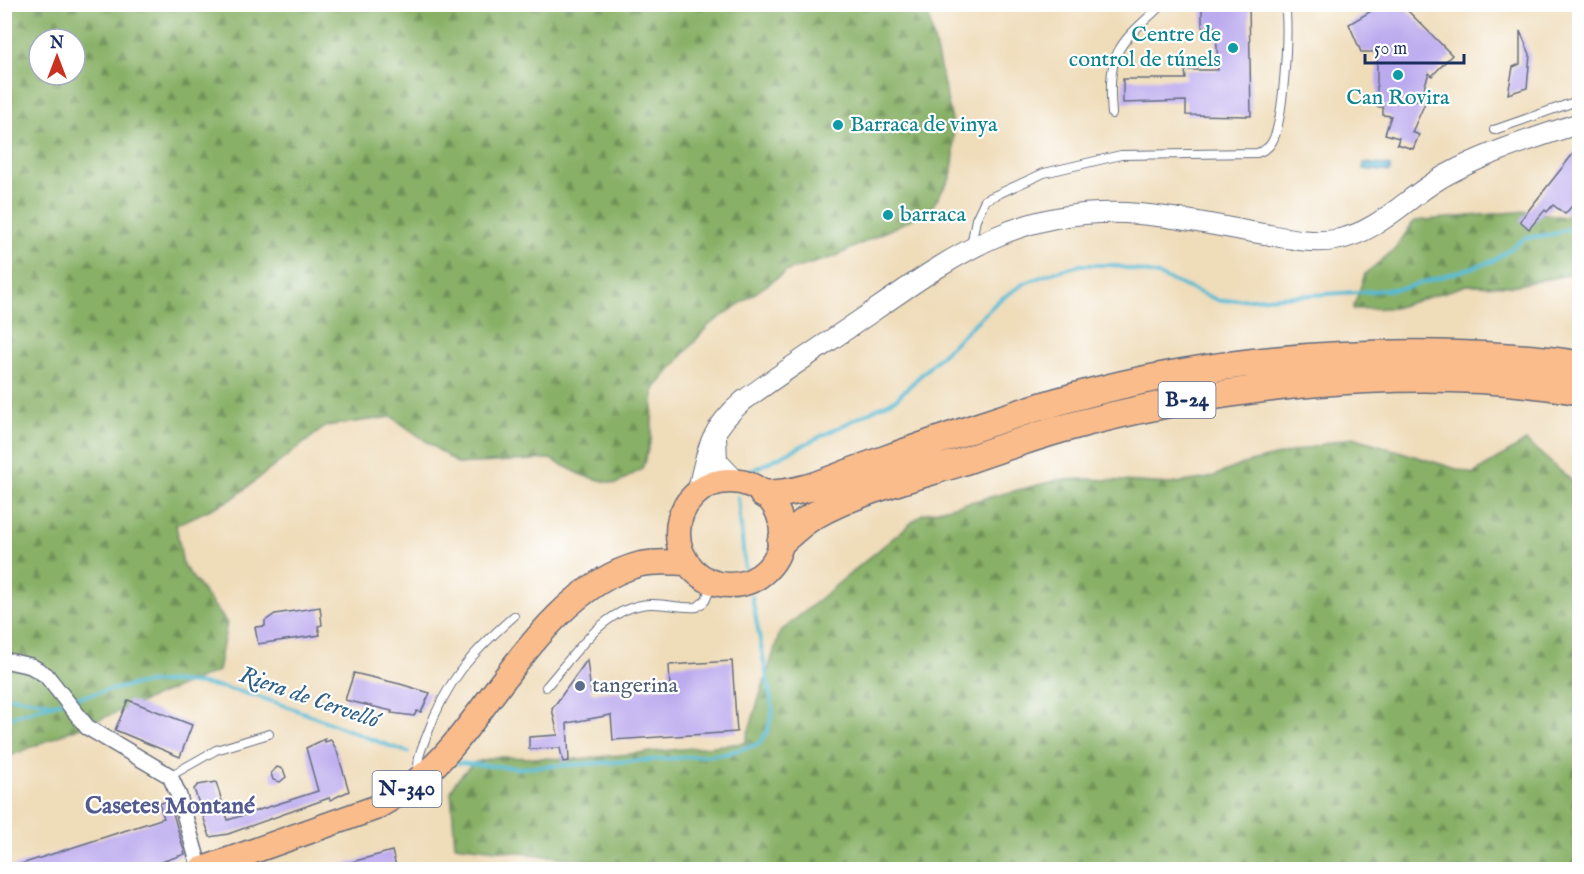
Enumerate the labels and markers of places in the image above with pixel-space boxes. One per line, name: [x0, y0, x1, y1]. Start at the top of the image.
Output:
place label: Centre de control de túnels: [1069, 21, 1221, 74]
marker: Centre de control de túnels: [1226, 41, 1240, 55]
marker: Can Rovira: [1391, 68, 1405, 82]
place label: Can Rovira: [1346, 84, 1450, 112]
place label: Barraca de vinya: [850, 111, 998, 139]
marker: Barraca de vinya: [831, 118, 845, 132]
place label: barraca: [900, 201, 966, 229]
marker: barraca: [881, 208, 895, 222]
place label: tangerina: [592, 672, 678, 700]
marker: tangerina: [573, 679, 587, 693]

